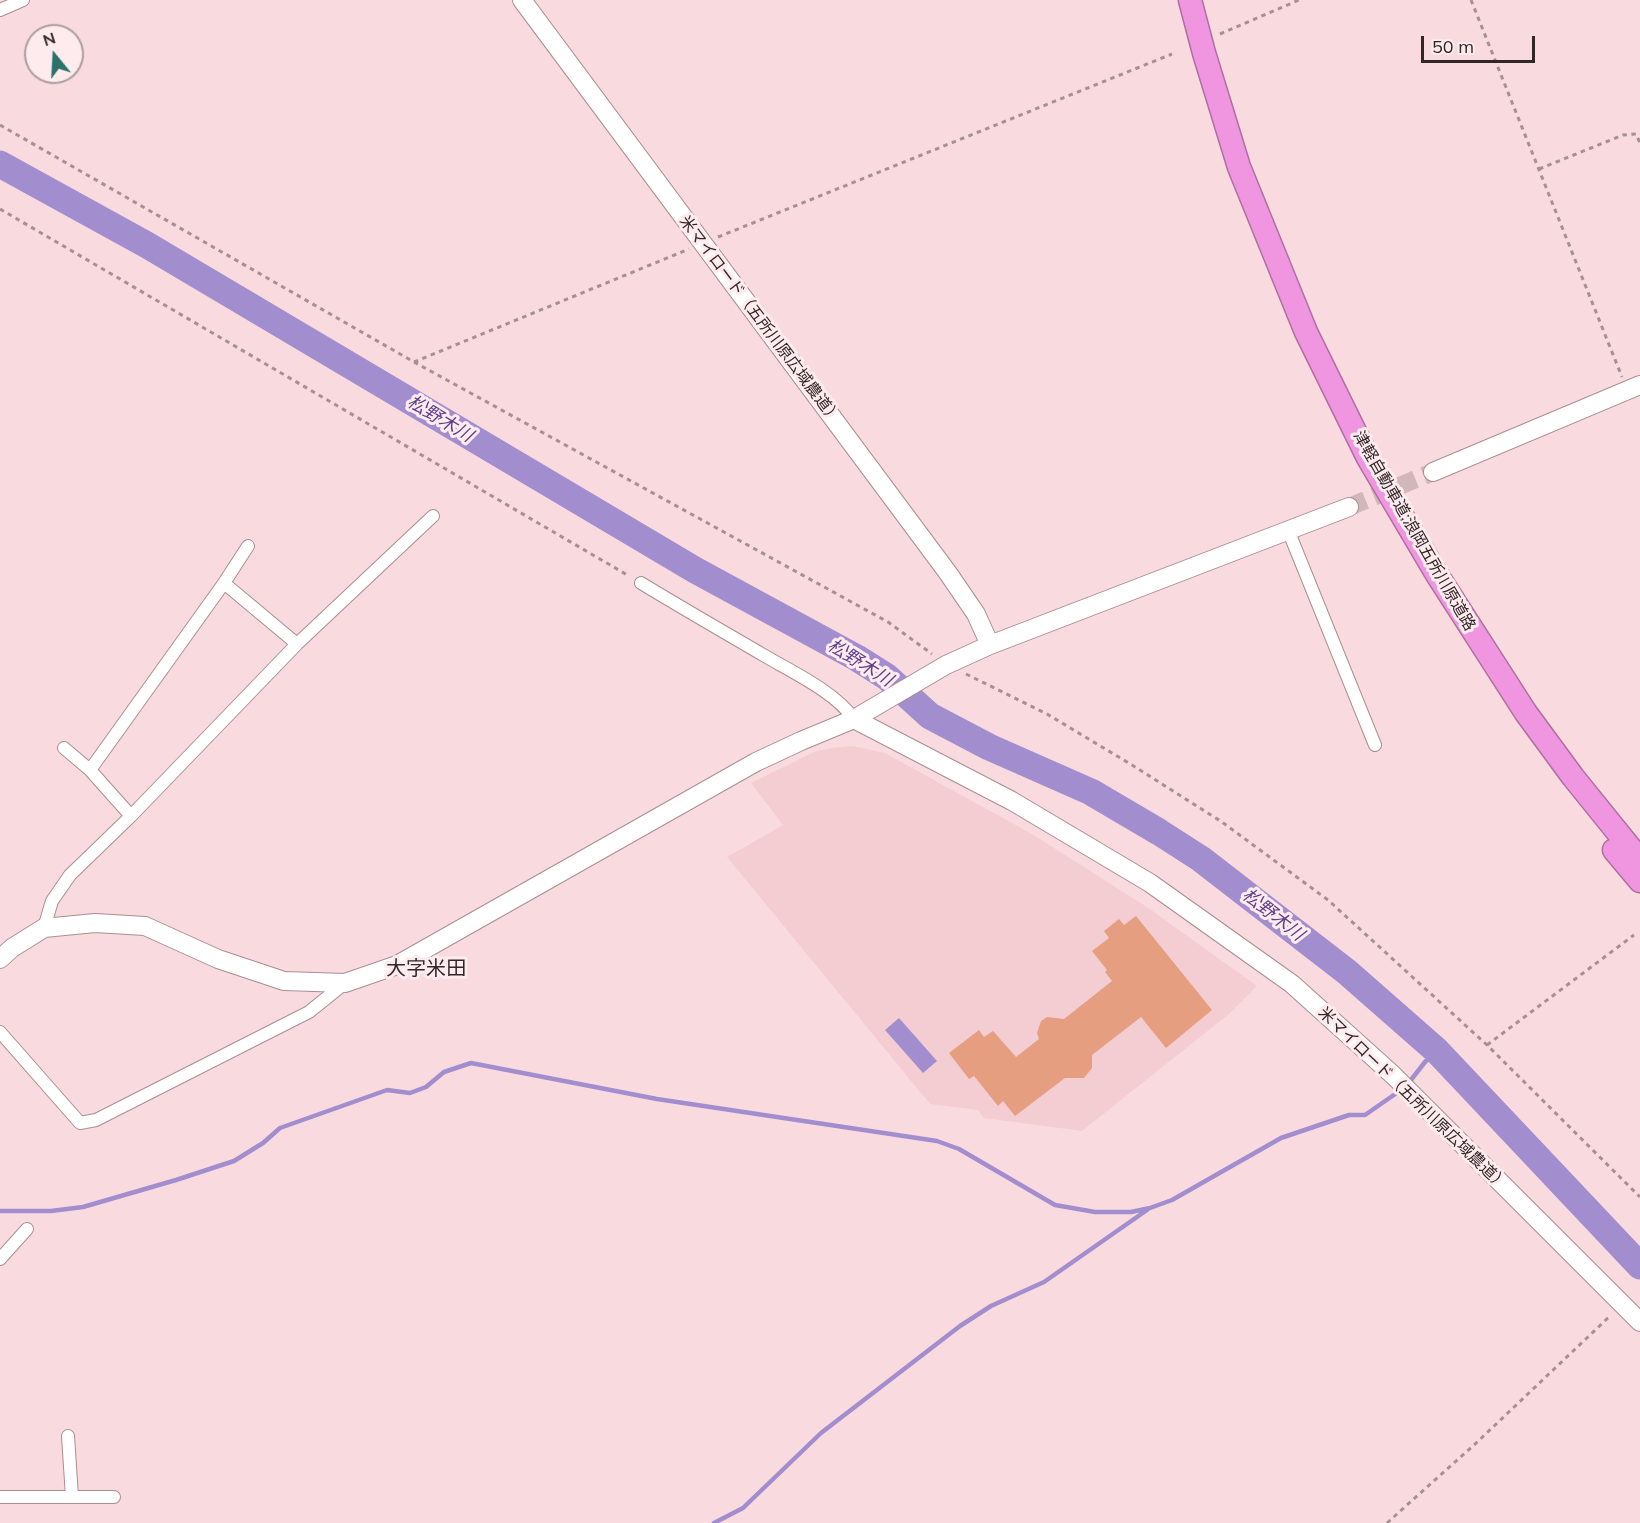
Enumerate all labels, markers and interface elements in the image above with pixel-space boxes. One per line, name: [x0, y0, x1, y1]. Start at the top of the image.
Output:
north arrow: [24, 24, 84, 84]
scale bar: [1424, 24, 1538, 62]
text: N: [40, 27, 58, 50]
text: 50 m: [1432, 35, 1474, 58]
street label: 米マイロード（五所川原広域農道）: [675, 212, 845, 428]
water label: 松野木川: [404, 391, 476, 447]
street label: 津軽自動車道;浪岡五所川原道路: [1349, 428, 1479, 634]
water label: 松野木川: [824, 635, 896, 691]
water label: 松野木川: [1238, 884, 1308, 946]
district label: 大字米田: [386, 957, 466, 981]
street label: 米マイロード（五所川原広域農道）: [1314, 1003, 1512, 1195]

